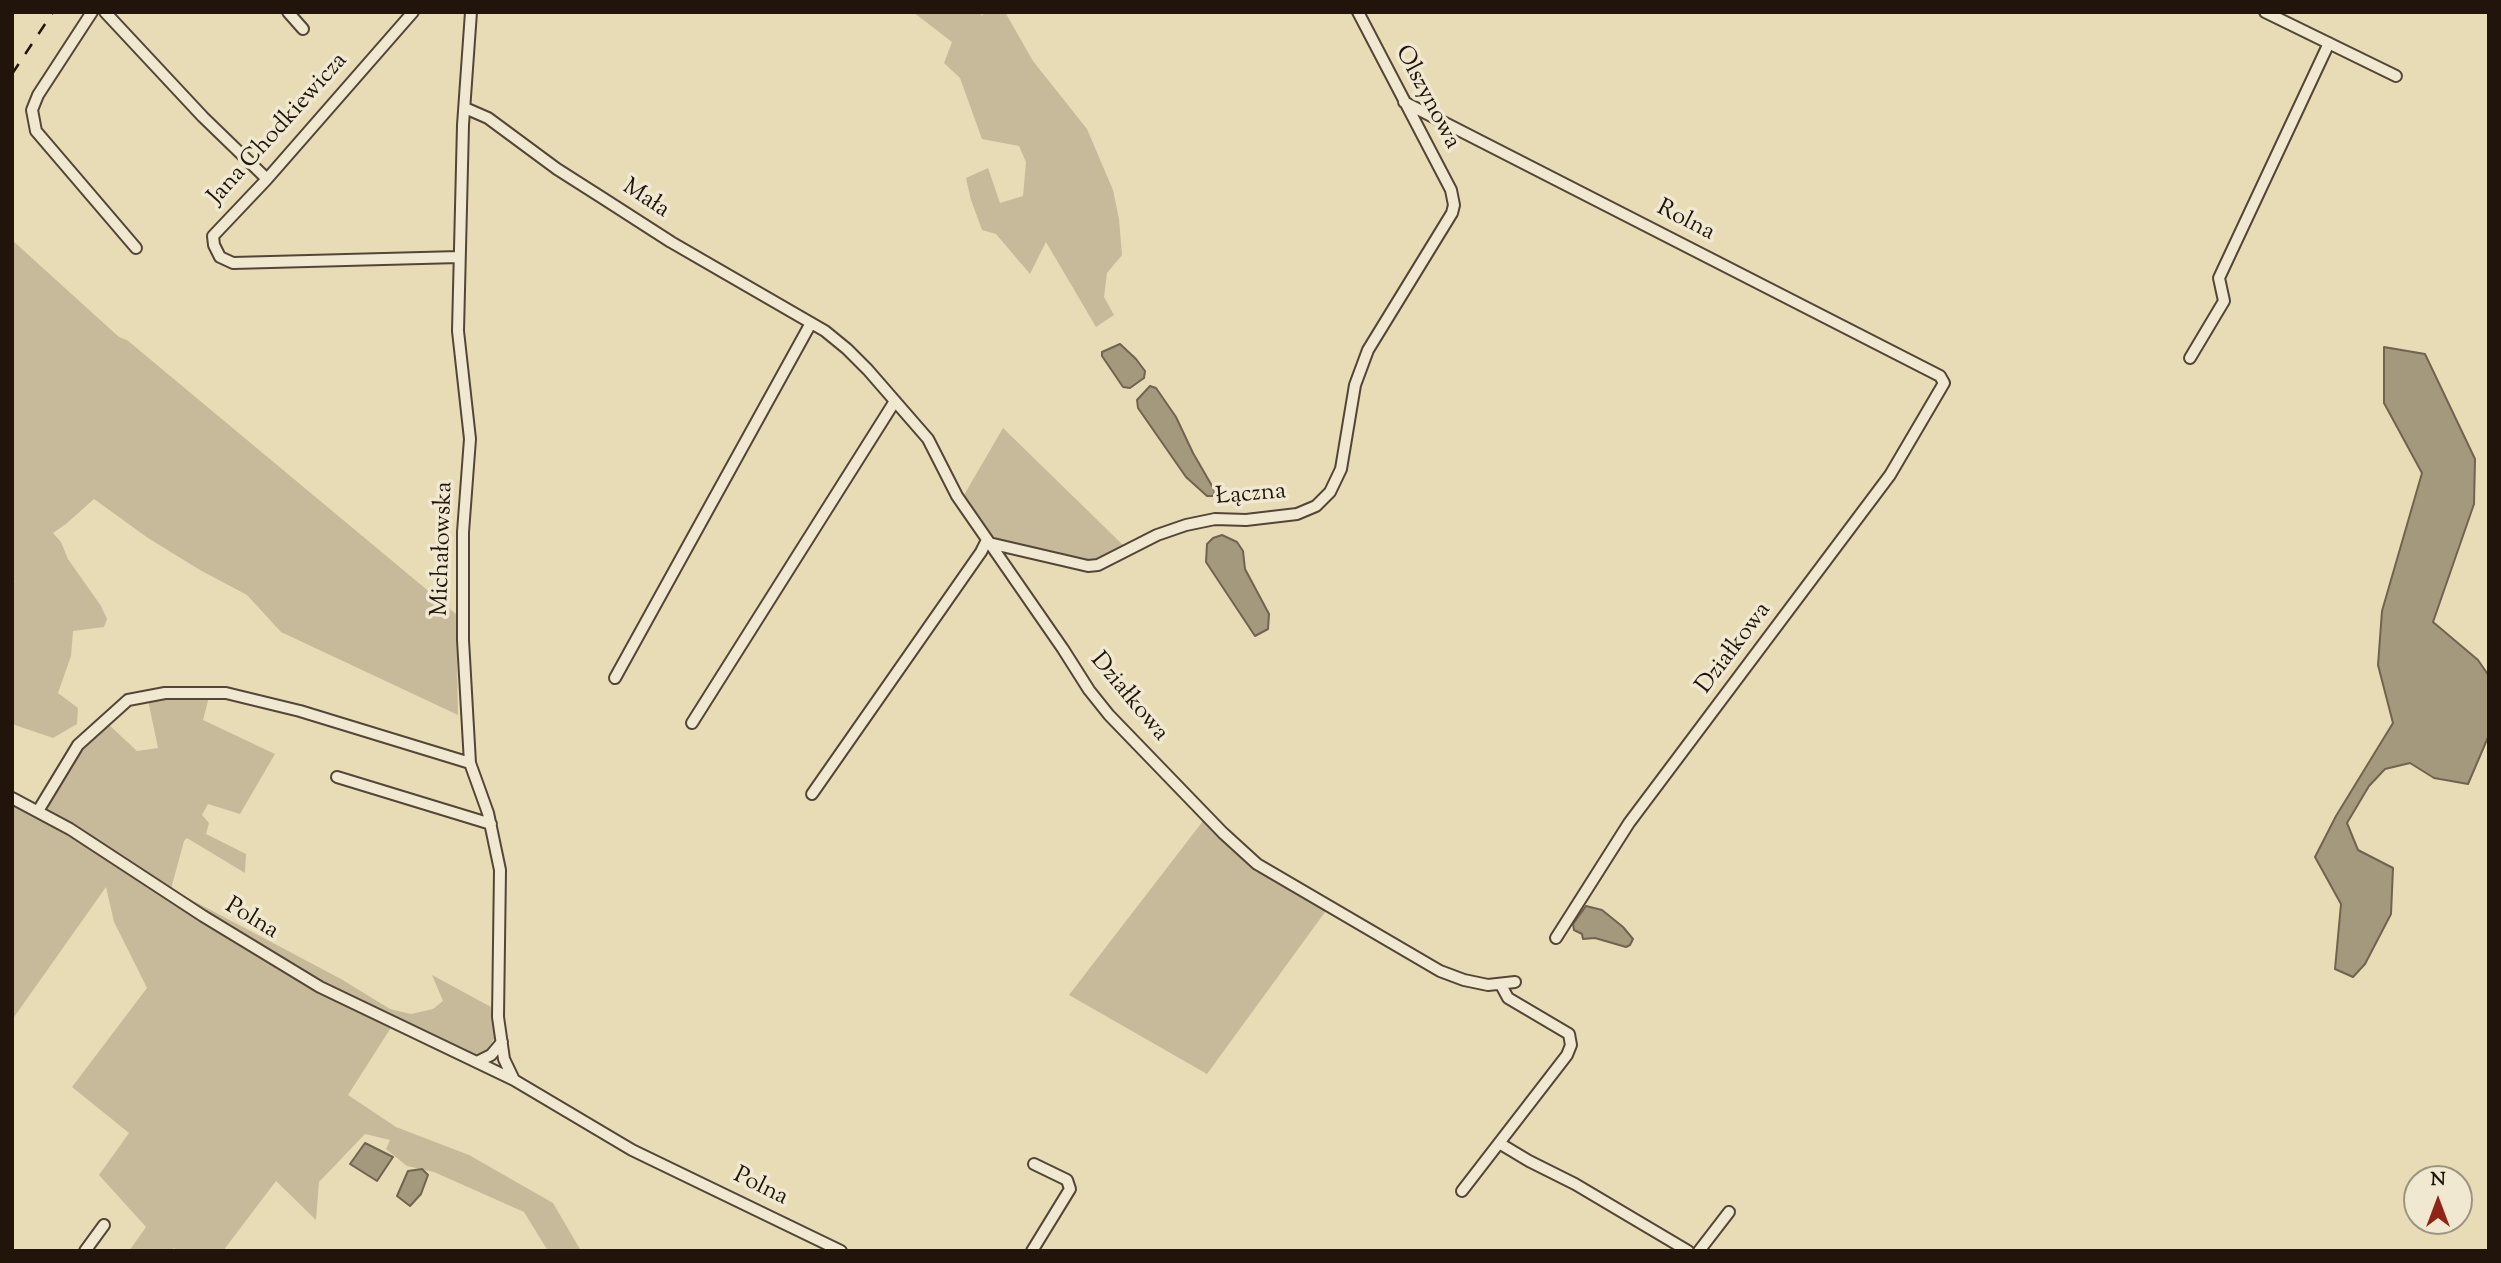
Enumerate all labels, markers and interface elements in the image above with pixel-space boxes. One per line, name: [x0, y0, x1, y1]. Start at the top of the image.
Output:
street label: Olszynowa: [1387, 41, 1465, 155]
street label: Jana Chodkiewicza: [203, 48, 355, 212]
street label: Mała: [616, 174, 674, 226]
street label: Rolna: [1651, 195, 1719, 249]
street label: Łączna: [1215, 479, 1287, 513]
street label: Michałowska: [427, 481, 461, 617]
street label: Działkowa: [1691, 598, 1779, 700]
street label: Działkowa: [1083, 648, 1173, 748]
street label: Polna: [219, 893, 283, 947]
street label: Polna: [728, 1162, 792, 1214]
north arrow: [2403, 1165, 2473, 1235]
text: N: [2430, 1167, 2446, 1194]

